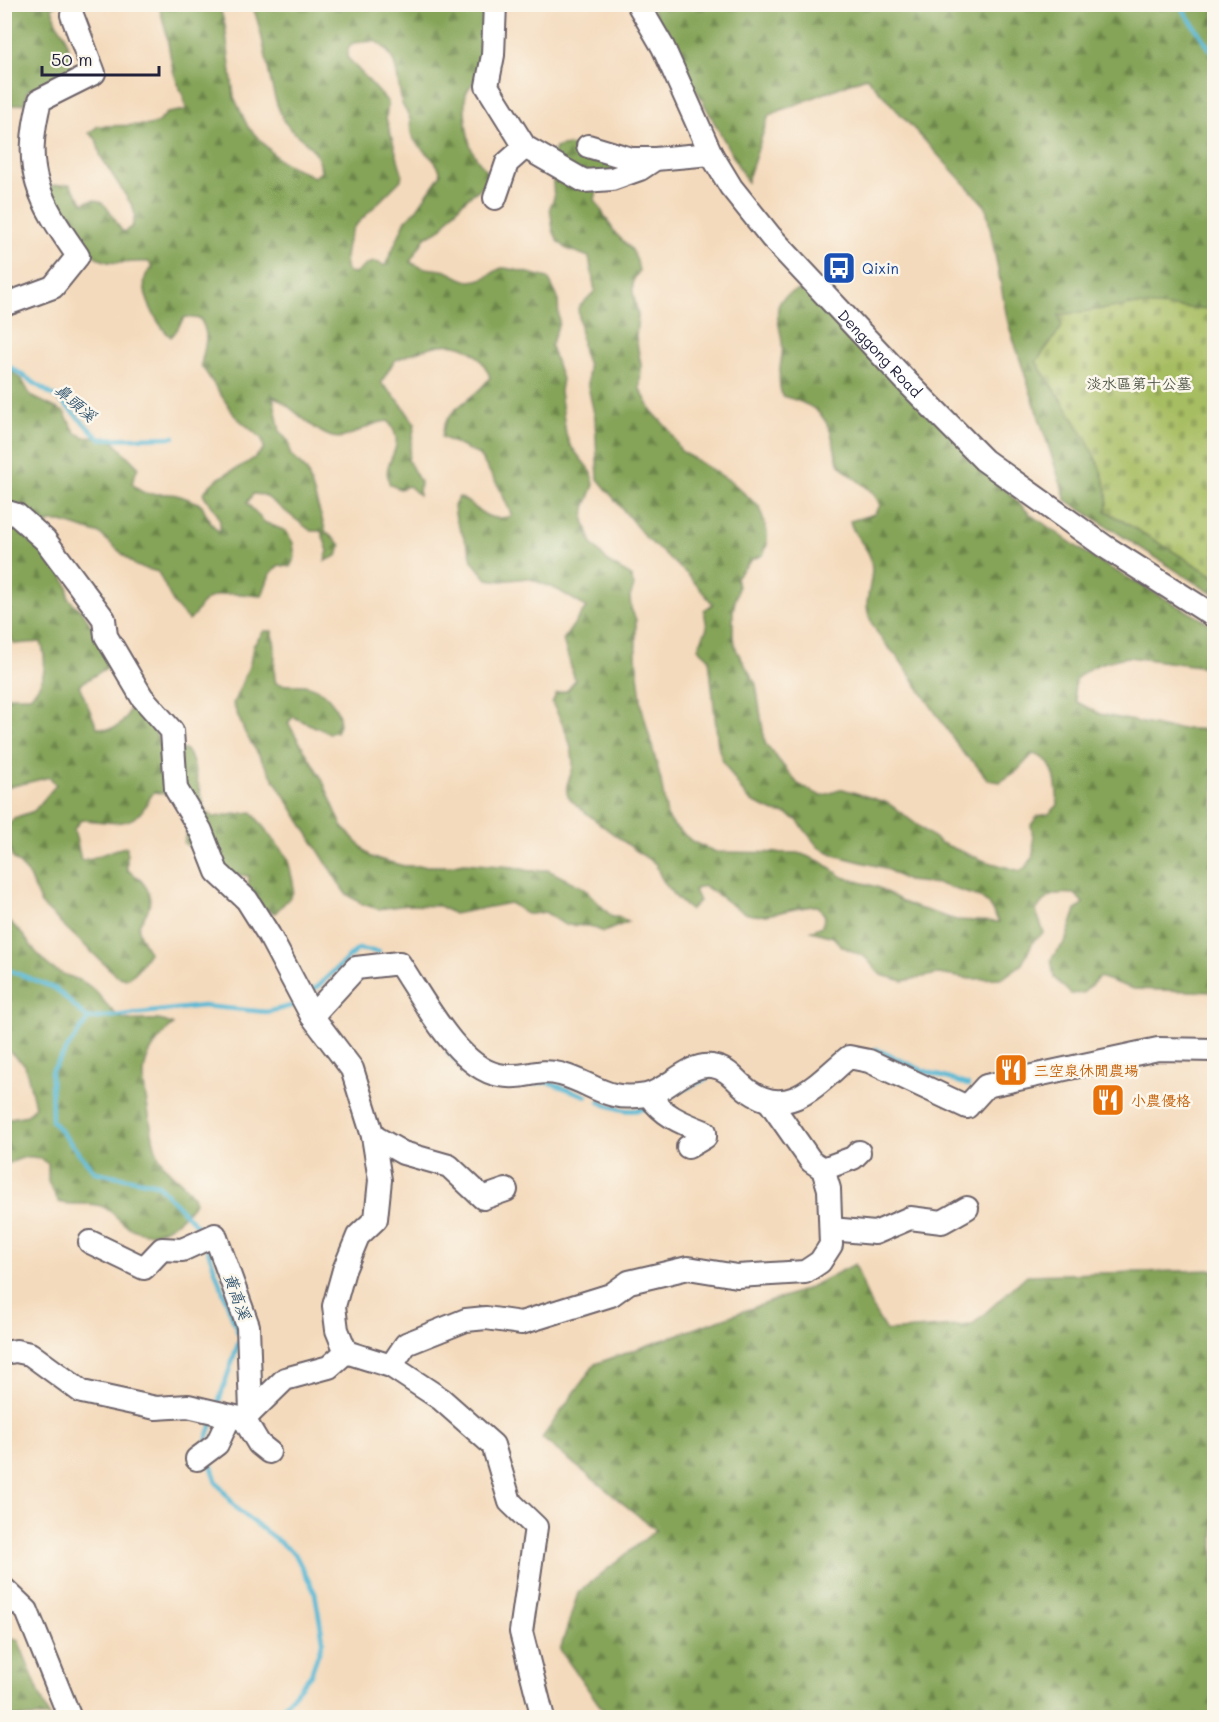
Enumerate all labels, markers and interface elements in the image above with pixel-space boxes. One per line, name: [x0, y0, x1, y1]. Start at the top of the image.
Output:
scale bar: [42, 39, 159, 77]
text: 50 m: [51, 47, 93, 71]
bus stop icon: Qixin: [821, 250, 857, 286]
place label: Qixin: [862, 258, 899, 278]
street label: Denggong Road: [834, 305, 926, 401]
park label: 淡水區第十公墓: [1086, 373, 1192, 393]
water label: 鼻頭溪: [51, 378, 102, 426]
restaurant icon: 三空泉休閒農場: [993, 1052, 1029, 1088]
place label: 三空泉休閒農場: [1034, 1060, 1139, 1080]
restaurant icon: 小農優格: [1090, 1082, 1126, 1118]
place label: 小農優格: [1131, 1090, 1191, 1110]
water label: 黃高溪: [220, 1270, 256, 1323]

